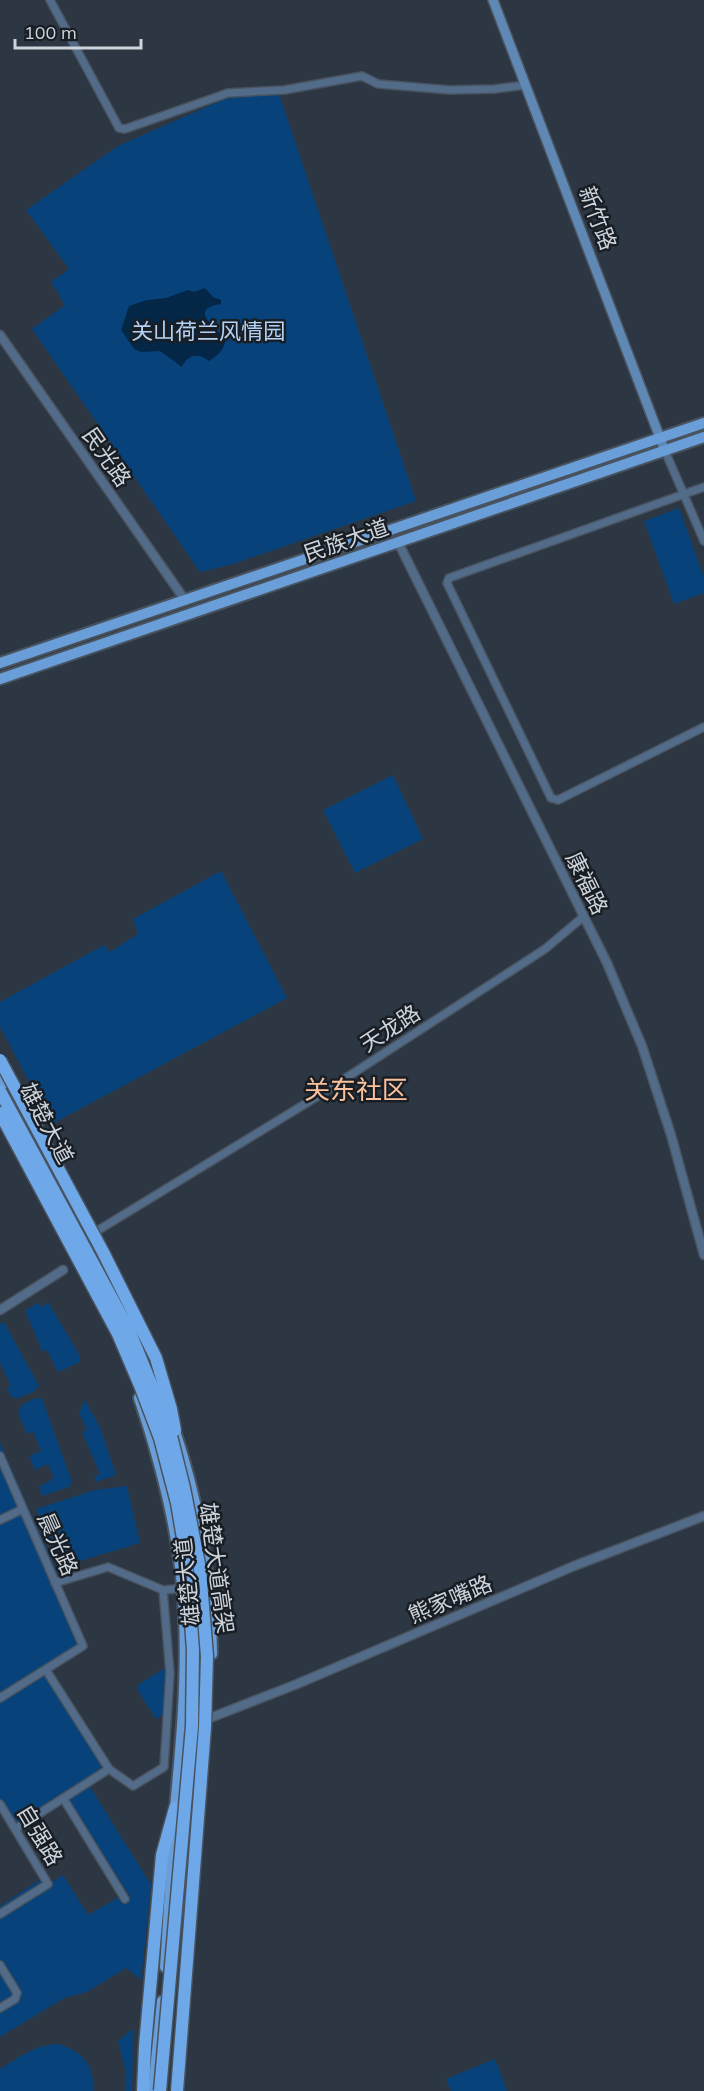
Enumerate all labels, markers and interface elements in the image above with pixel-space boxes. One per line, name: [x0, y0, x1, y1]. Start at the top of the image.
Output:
scale bar: [15, 12, 141, 50]
text: 100 m: [24, 21, 77, 44]
street label: 新竹路: [573, 182, 623, 254]
park label: 关山荷兰风情园: [131, 317, 285, 345]
street label: 民光路: [77, 422, 137, 492]
street label: 民族大道: [300, 512, 392, 568]
street label: 康福路: [560, 847, 614, 919]
street label: 天龙路: [355, 998, 425, 1058]
district label: 关东社区: [304, 1073, 408, 1106]
street label: 雄楚大道: [14, 1078, 80, 1168]
street label: 雄楚大道高架: [194, 1501, 240, 1635]
street label: 晨光路: [32, 1508, 84, 1580]
street label: 雄楚大道: [168, 1537, 206, 1627]
street label: 熊家嘴路: [404, 1569, 496, 1629]
street label: 自强路: [11, 1799, 69, 1871]

